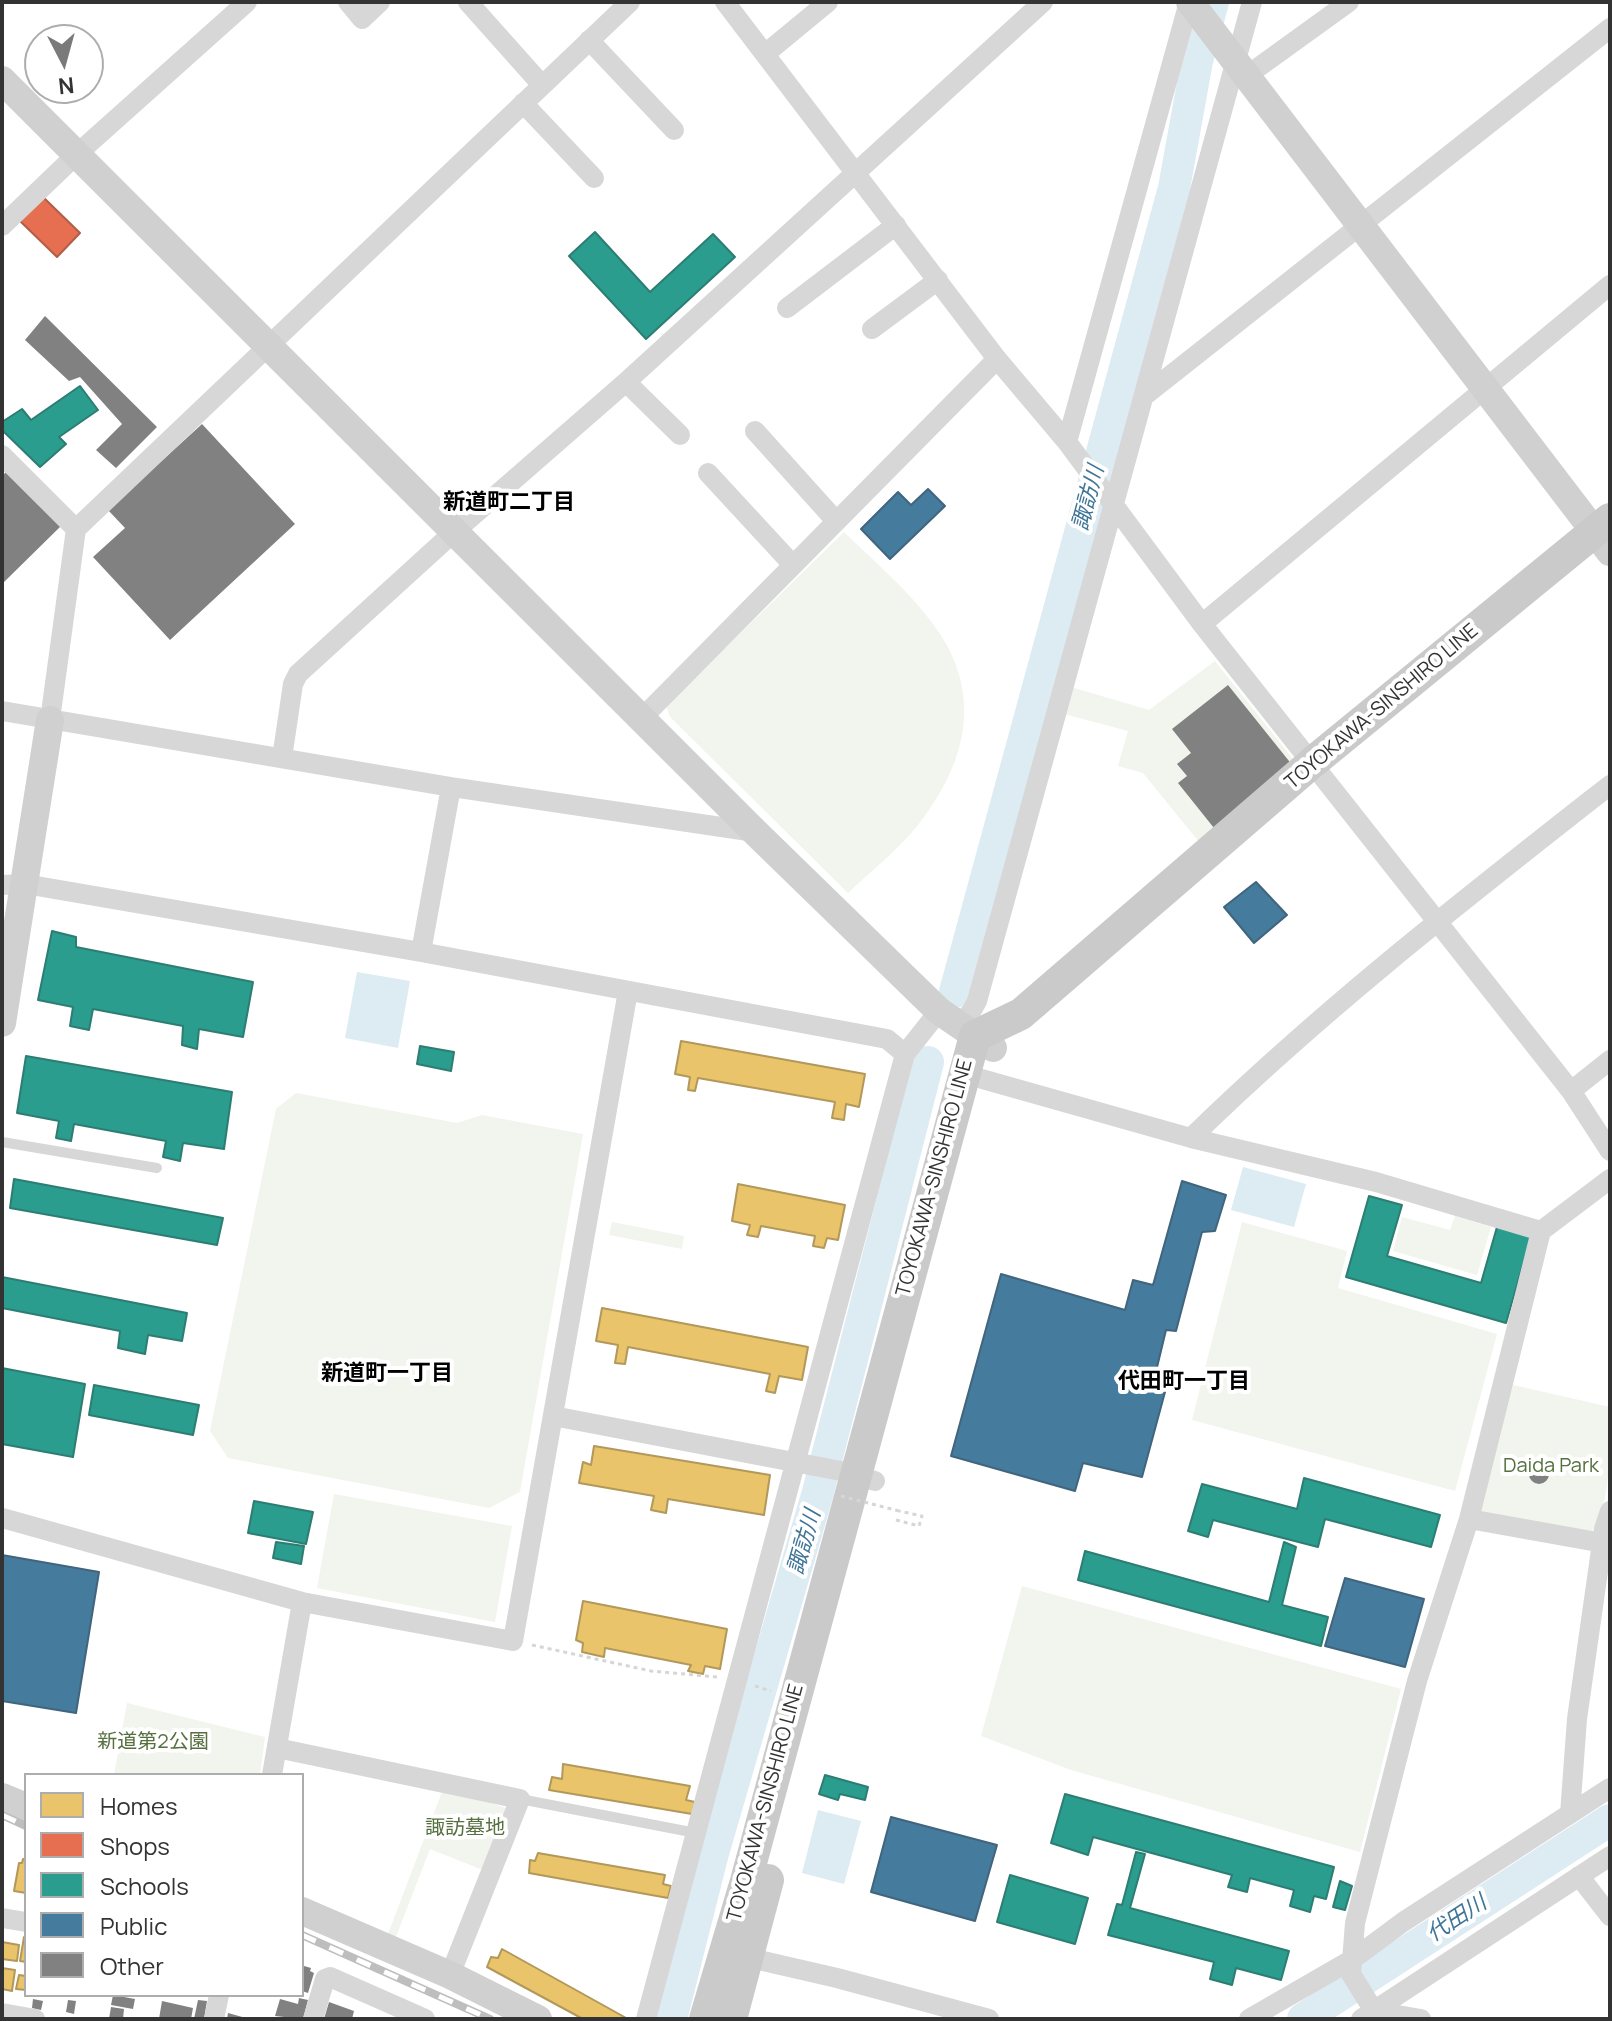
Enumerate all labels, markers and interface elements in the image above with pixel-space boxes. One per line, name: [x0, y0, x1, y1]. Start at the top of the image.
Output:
north arrow: [24, 24, 104, 104]
text: N: [57, 70, 76, 102]
water label: 諏訪川: [1068, 463, 1110, 533]
district label: 新道町二丁目: [443, 490, 575, 516]
street label: TOYOKAWA-SINSHIRO LINE: [1281, 619, 1483, 795]
street label: TOYOKAWA-SINSHIRO LINE: [892, 1057, 978, 1299]
district label: 新道町一丁目: [321, 1361, 453, 1387]
district label: 代田町一丁目: [1118, 1369, 1250, 1395]
park label: Daida Park: [1503, 1454, 1599, 1478]
water label: 諏訪川: [783, 1507, 827, 1577]
street label: TOYOKAWA-SINSHIRO LINE: [723, 1682, 809, 1924]
park label: 新道第2公園: [97, 1730, 209, 1754]
legend: [24, 1773, 304, 1997]
text: Homes: [100, 1789, 178, 1822]
park label: 諏訪墓地: [425, 1816, 505, 1840]
text: Shops: [100, 1829, 170, 1862]
text: Schools: [100, 1869, 189, 1902]
water label: 代田川: [1422, 1890, 1492, 1948]
text: Public: [100, 1909, 167, 1942]
text: Other: [100, 1949, 164, 1982]

